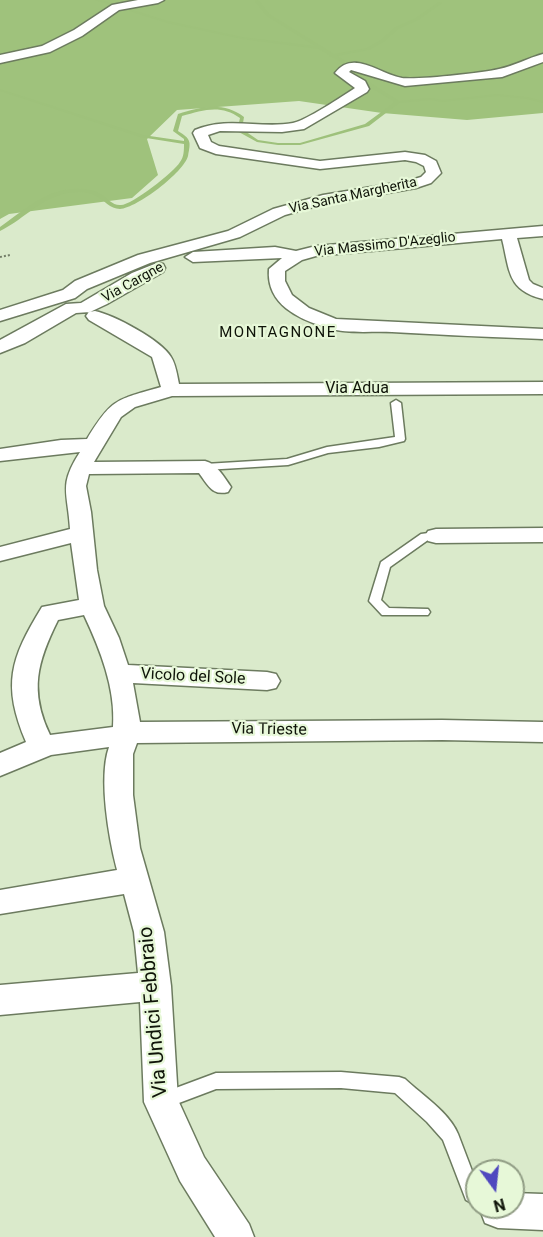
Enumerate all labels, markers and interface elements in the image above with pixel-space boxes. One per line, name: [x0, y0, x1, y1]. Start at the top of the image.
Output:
street label: Via Santa Margherita: [287, 174, 419, 218]
street label: Via Massimo D'Azeglio: [314, 229, 456, 261]
street label: Via Cargne: [99, 259, 167, 307]
district label: MONTAGNONE: [219, 324, 337, 342]
street label: Via Adua: [325, 379, 389, 399]
street label: Vicolo del Sole: [140, 665, 246, 689]
street label: Via Trieste: [231, 720, 307, 740]
street label: Via Undici Febbraio: [135, 926, 173, 1098]
north arrow: [465, 1159, 525, 1219]
text: N: [491, 1194, 507, 1216]

